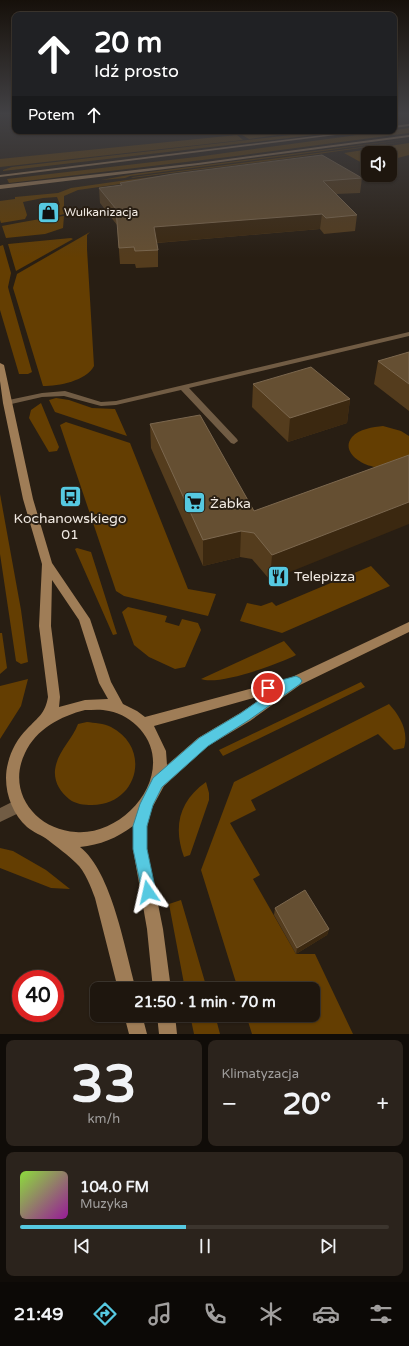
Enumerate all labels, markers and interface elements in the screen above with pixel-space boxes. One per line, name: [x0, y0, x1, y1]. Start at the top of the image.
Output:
text: 20 m: [94, 26, 162, 60]
icon: ahead: [28, 28, 80, 80]
text: Idź prosto: [94, 60, 179, 82]
icon: ahead: [83, 104, 105, 126]
text: Potem: [28, 106, 75, 124]
map controls: [361, 146, 397, 182]
button: sound: [361, 146, 397, 182]
shop icon: Wulkanizacja: [35, 199, 61, 225]
place label: Wulkanizacja: [64, 205, 138, 219]
bus stop icon: Kochanowskiego 01: [57, 483, 83, 509]
supermarket icon: Żabka: [181, 490, 207, 516]
place label: Żabka: [210, 495, 251, 512]
place label: Kochanowskiego 01: [14, 510, 126, 543]
restaurant icon: Telepizza: [266, 563, 292, 589]
place label: Telepizza: [294, 568, 355, 585]
pin: [251, 671, 285, 705]
icon: arrive: [257, 677, 279, 699]
position arrow: [127, 871, 169, 913]
speed limit sign: 40: [12, 970, 64, 1022]
text: 21:50 · 1 min · 70 m: [134, 993, 276, 1011]
text: 33: [71, 1053, 136, 1116]
text: Klimatyzacja: [222, 1066, 299, 1082]
text: 20°: [282, 1086, 331, 1123]
text: −: [222, 1091, 237, 1117]
text: +: [377, 1091, 389, 1117]
text: km/h: [87, 1111, 120, 1127]
text: 104.0 FM: [80, 1178, 149, 1196]
text: Muzyka: [80, 1196, 128, 1212]
icon: previous: [71, 1235, 93, 1257]
icon: pause: [194, 1235, 216, 1257]
icon: next: [317, 1235, 339, 1257]
icon: directions: [91, 1300, 119, 1328]
icon: music: [146, 1300, 174, 1328]
icon: phone: [201, 1300, 229, 1328]
icon: climate: [257, 1300, 285, 1328]
icon: car: [312, 1300, 340, 1328]
icon: filters: [367, 1300, 395, 1328]
text: 21:49: [14, 1303, 64, 1325]

